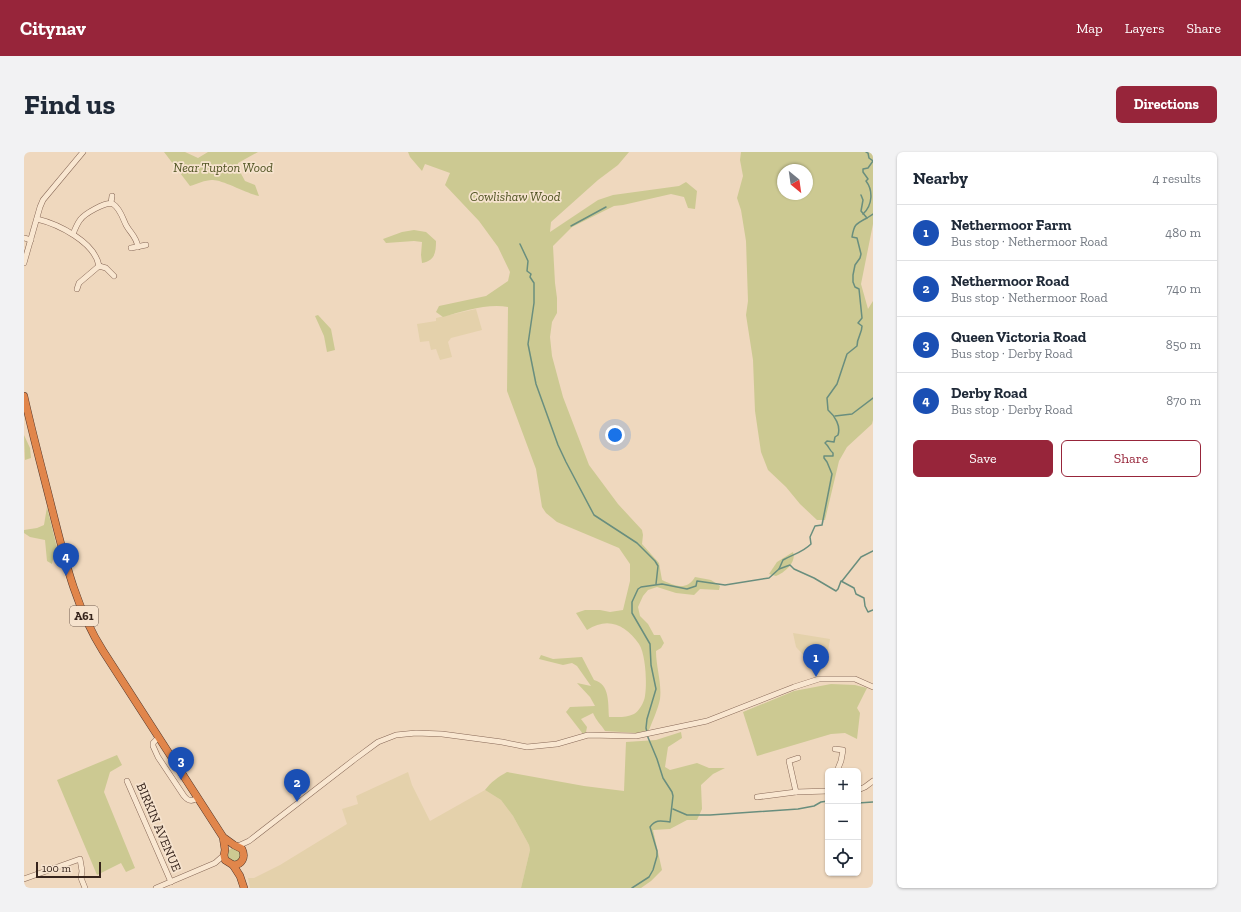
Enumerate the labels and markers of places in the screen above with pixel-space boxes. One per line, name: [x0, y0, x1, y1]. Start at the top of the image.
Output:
pin: 4: [53, 543, 79, 576]
pin: 1: [803, 644, 829, 677]
pin: 3: [168, 747, 194, 780]
pin: 2: [284, 769, 310, 802]

